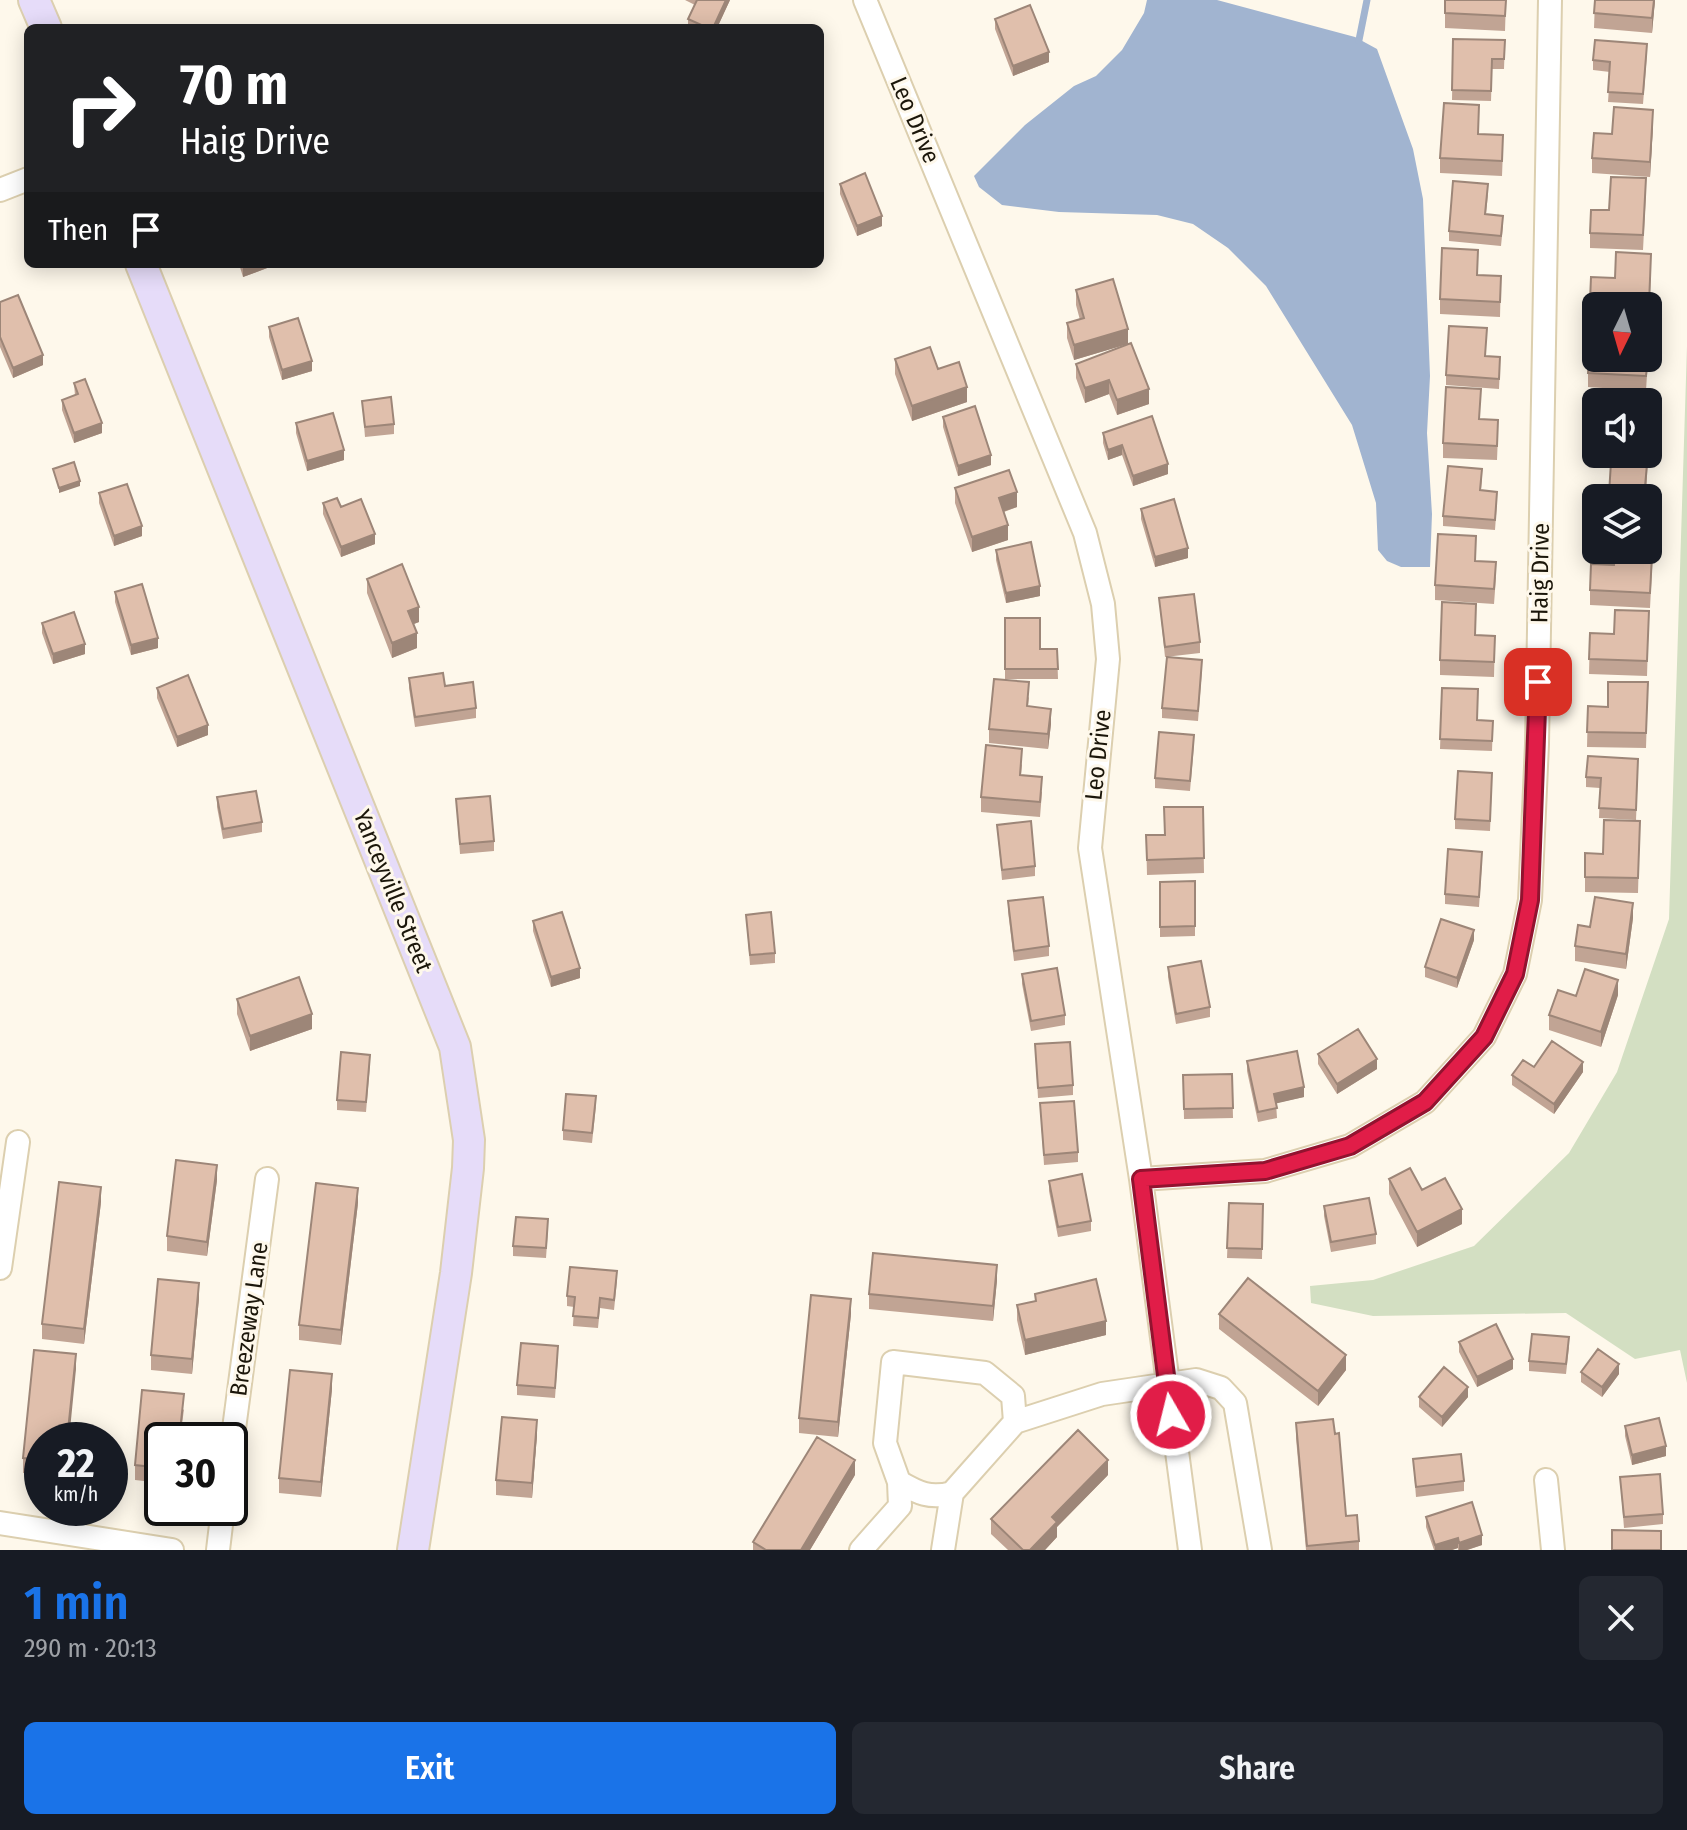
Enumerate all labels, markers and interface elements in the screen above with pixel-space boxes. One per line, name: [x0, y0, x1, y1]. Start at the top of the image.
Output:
text: 70 m: [180, 52, 288, 119]
icon: right: [48, 56, 152, 160]
street label: Leo Drive: [884, 73, 946, 167]
text: Haig Drive: [180, 120, 330, 164]
icon: arrive: [124, 208, 168, 252]
text: Then: [48, 212, 108, 248]
north arrow: [1582, 292, 1662, 372]
map controls: [1582, 292, 1662, 564]
button: sound: [1582, 388, 1662, 468]
button: layers: [1582, 484, 1662, 564]
street label: Haig Drive: [1525, 523, 1555, 623]
pin: [1504, 648, 1572, 716]
icon: arrive: [1516, 660, 1560, 704]
street label: Leo Drive: [1079, 708, 1117, 802]
street label: Yanceyville Street: [348, 806, 438, 976]
street label: Breezeway Lane: [224, 1240, 274, 1398]
position arrow: [1129, 1373, 1213, 1457]
speed limit sign: 30: [144, 1422, 248, 1526]
text: 22: [57, 1440, 95, 1488]
text: km/h: [54, 1482, 98, 1506]
text: 1 min: [24, 1574, 129, 1632]
button: close: [1579, 1576, 1663, 1660]
text: 290 m · 20:13: [24, 1633, 157, 1664]
button: Exit: [24, 1722, 836, 1814]
button: Share: [852, 1722, 1663, 1814]

